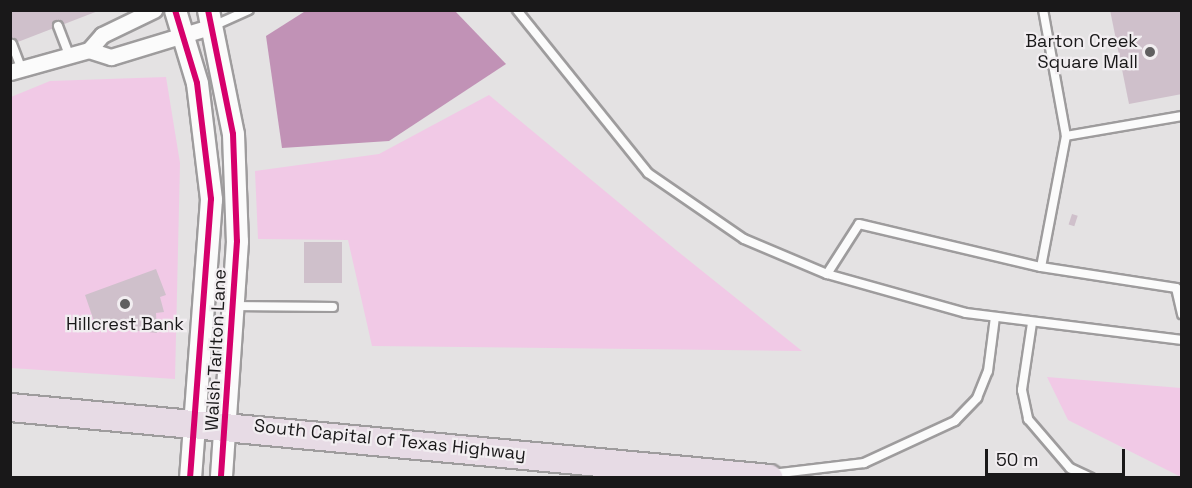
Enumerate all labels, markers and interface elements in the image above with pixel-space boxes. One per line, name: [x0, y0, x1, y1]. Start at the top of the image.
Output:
place label: Barton Creek Square Mall: [1025, 31, 1138, 74]
marker: Barton Creek Square Mall: [1143, 45, 1157, 59]
street label: Walsh Tarlton Lane: [201, 268, 231, 432]
marker: Hillcrest Bank: [118, 297, 132, 311]
place label: Hillcrest Bank: [66, 313, 184, 335]
street label: South Capital of Texas Highway: [253, 415, 527, 465]
scale bar: [988, 437, 1128, 475]
text: 50 m: [996, 448, 1038, 471]

